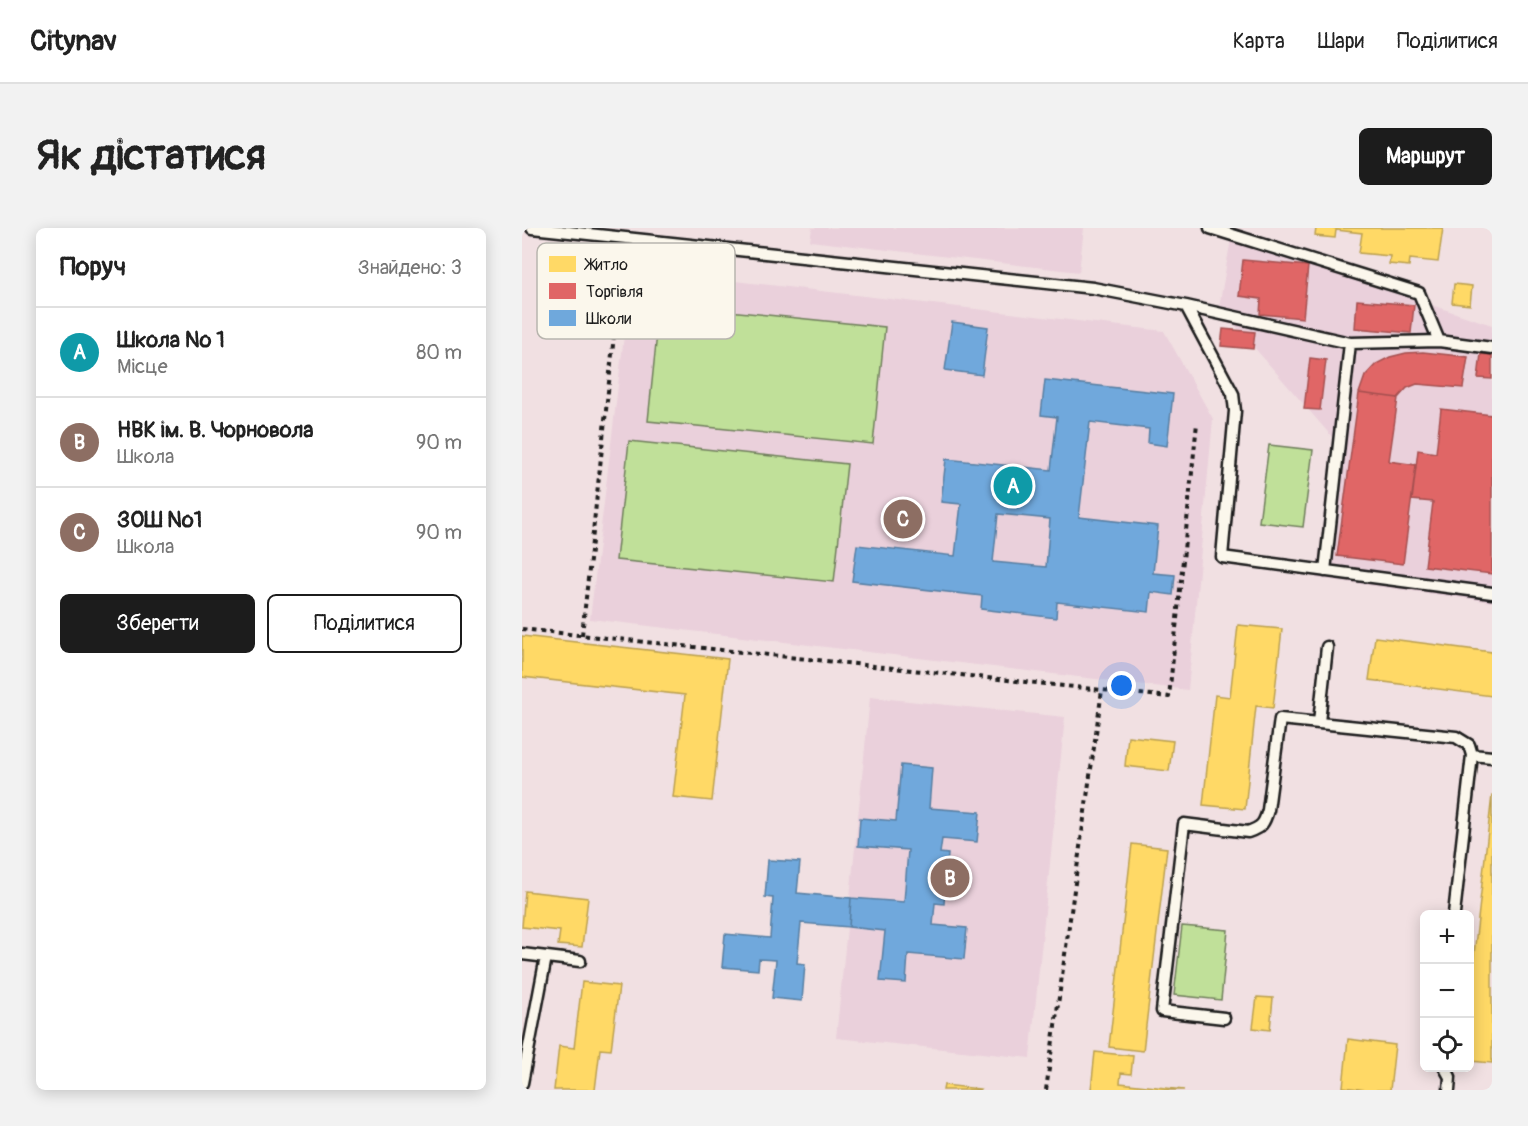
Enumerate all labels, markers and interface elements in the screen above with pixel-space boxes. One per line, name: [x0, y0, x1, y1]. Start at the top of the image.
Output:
text: Citynav: [30, 24, 117, 59]
text: Карта: [1233, 28, 1285, 55]
text: Шари: [1318, 28, 1364, 55]
text: Поділитися: [1397, 28, 1498, 55]
button: Маршрут: [1359, 128, 1492, 185]
text: Як дістатися: [36, 130, 266, 182]
legend: [537, 243, 735, 339]
text: Поруч: [60, 251, 126, 283]
text: Знайдено: 3: [358, 255, 462, 280]
text: Житло: [583, 255, 628, 275]
text: Торгівля: [586, 282, 643, 302]
text: Школи: [586, 309, 631, 329]
text: Школа № 1: [117, 326, 225, 354]
text: A: [73, 340, 86, 365]
text: 80 m: [416, 340, 462, 365]
text: Місце: [117, 354, 168, 379]
text: НВК ім. В. Чорновола: [117, 416, 313, 444]
text: B: [74, 430, 85, 455]
text: 90 m: [416, 430, 462, 455]
text: Школа: [117, 444, 174, 469]
pin: A: [994, 464, 1032, 508]
pin: C: [884, 496, 922, 542]
text: ЗОШ №1: [117, 506, 202, 534]
text: C: [73, 520, 86, 545]
text: 90 m: [416, 520, 462, 545]
text: Школа: [117, 534, 174, 559]
button: Зберегти: [60, 594, 255, 653]
button: Поділитися: [267, 594, 462, 653]
your location: [1107, 671, 1136, 700]
pin: B: [930, 856, 970, 900]
map controls: [1420, 910, 1474, 1072]
button: +: [1420, 910, 1474, 964]
button: −: [1420, 964, 1474, 1018]
button: locate: [1420, 1018, 1474, 1072]

